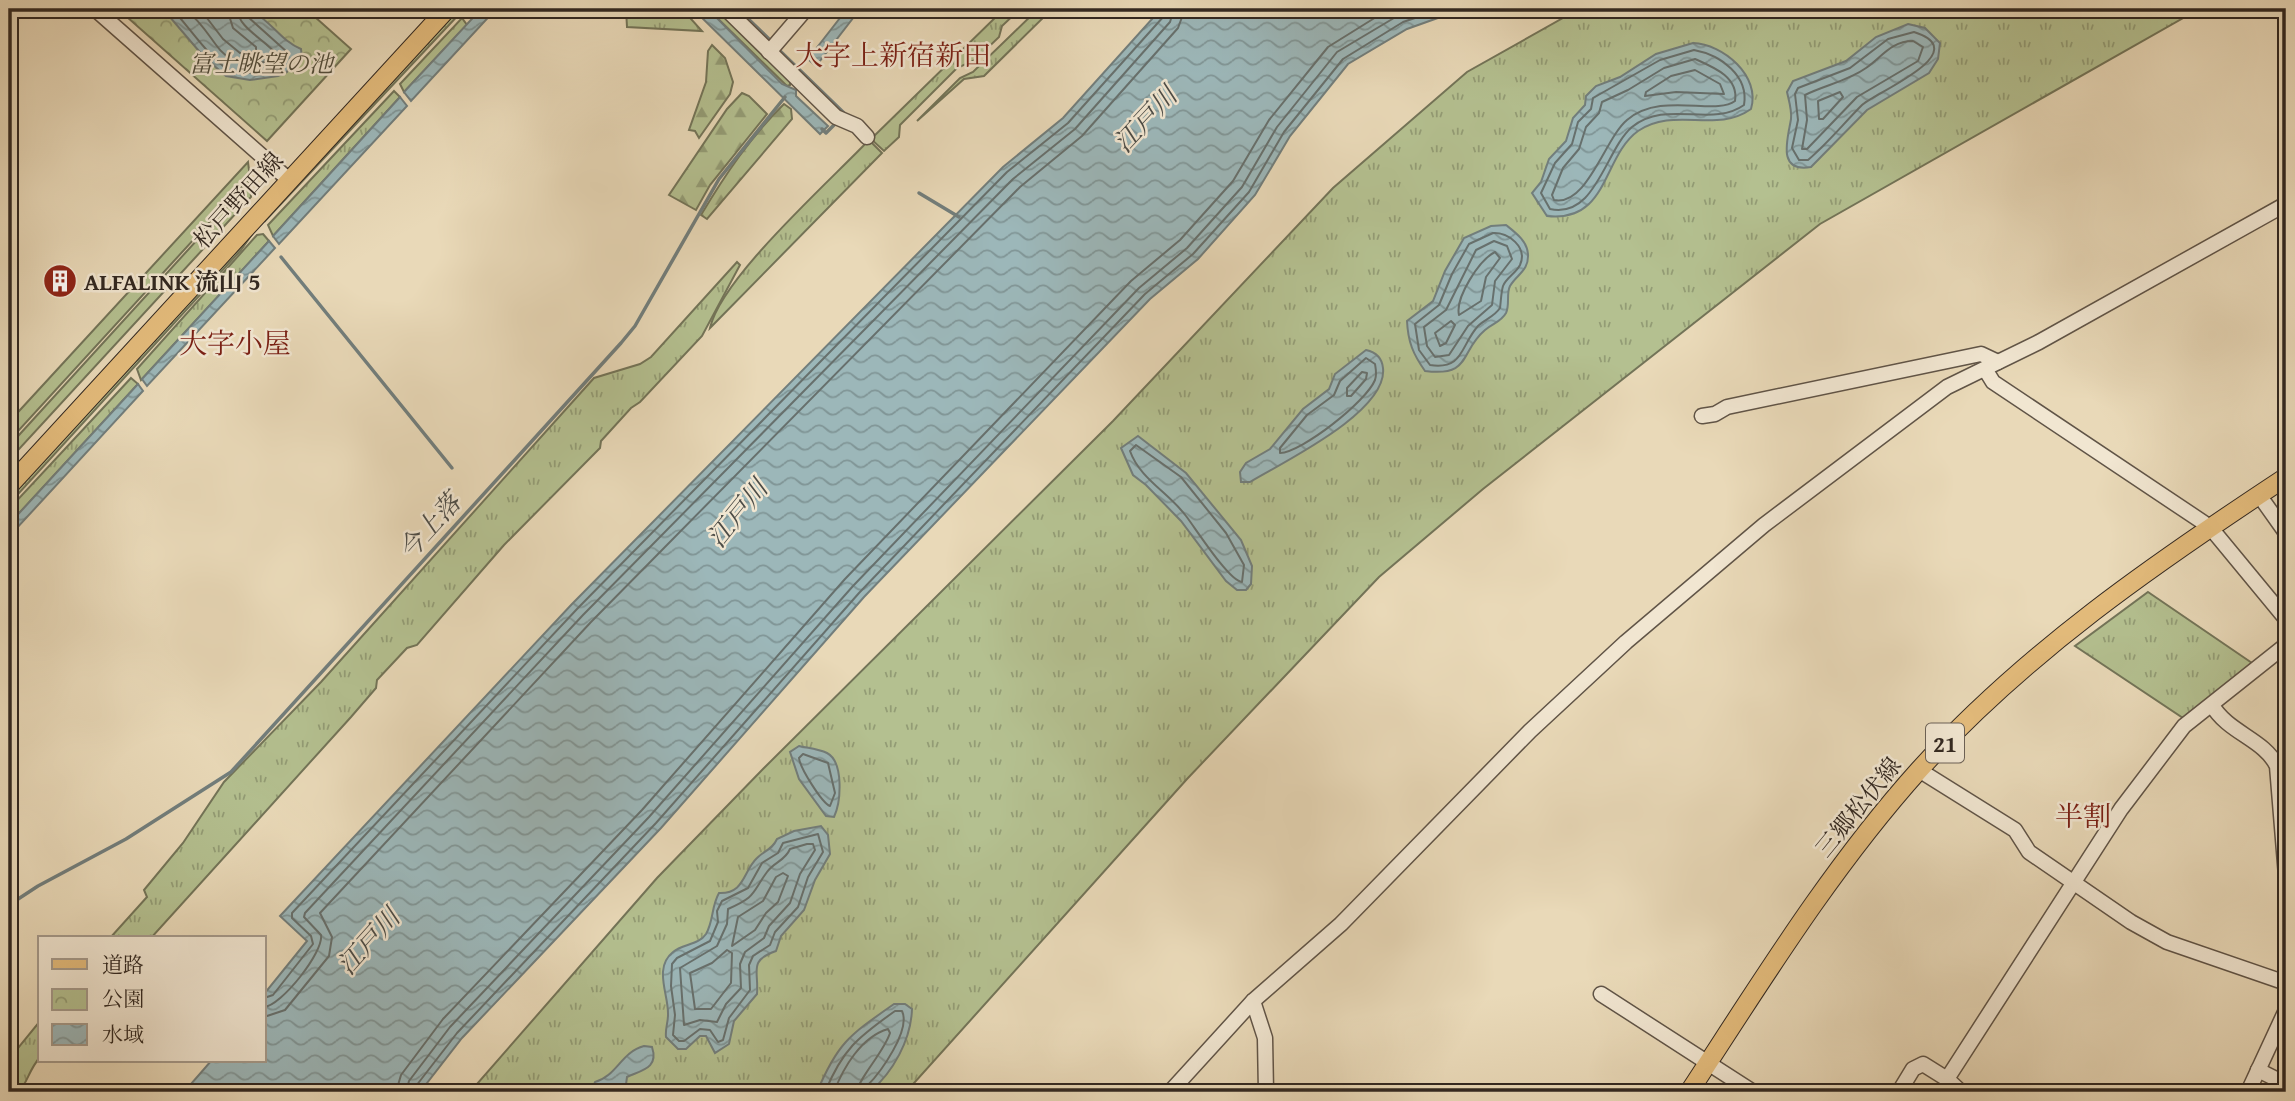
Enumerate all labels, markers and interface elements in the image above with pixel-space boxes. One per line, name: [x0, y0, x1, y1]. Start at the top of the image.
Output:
district label: 大字上新宿新田: [795, 34, 991, 75]
park label: 富士眺望の池: [189, 46, 336, 81]
water label: 江戸川: [1104, 75, 1188, 161]
street label: 松戸野田線: [185, 144, 291, 256]
building icon: ALFALINK 流山 5: [41, 262, 79, 300]
place label: ALFALINK 流山 5: [84, 264, 261, 299]
district label: 大字小屋: [179, 322, 291, 363]
water label: 江戸川: [697, 468, 779, 556]
water label: 今上落: [388, 481, 472, 568]
road number: 21: [1926, 723, 1964, 762]
street label: 三郷松伏線: [1807, 749, 1909, 865]
district label: 半割: [2055, 795, 2111, 836]
water label: 江戸川: [327, 897, 411, 983]
legend: [38, 936, 266, 1062]
text: 道路: [102, 949, 144, 980]
text: 公園: [102, 983, 144, 1014]
text: 水域: [102, 1019, 144, 1050]

